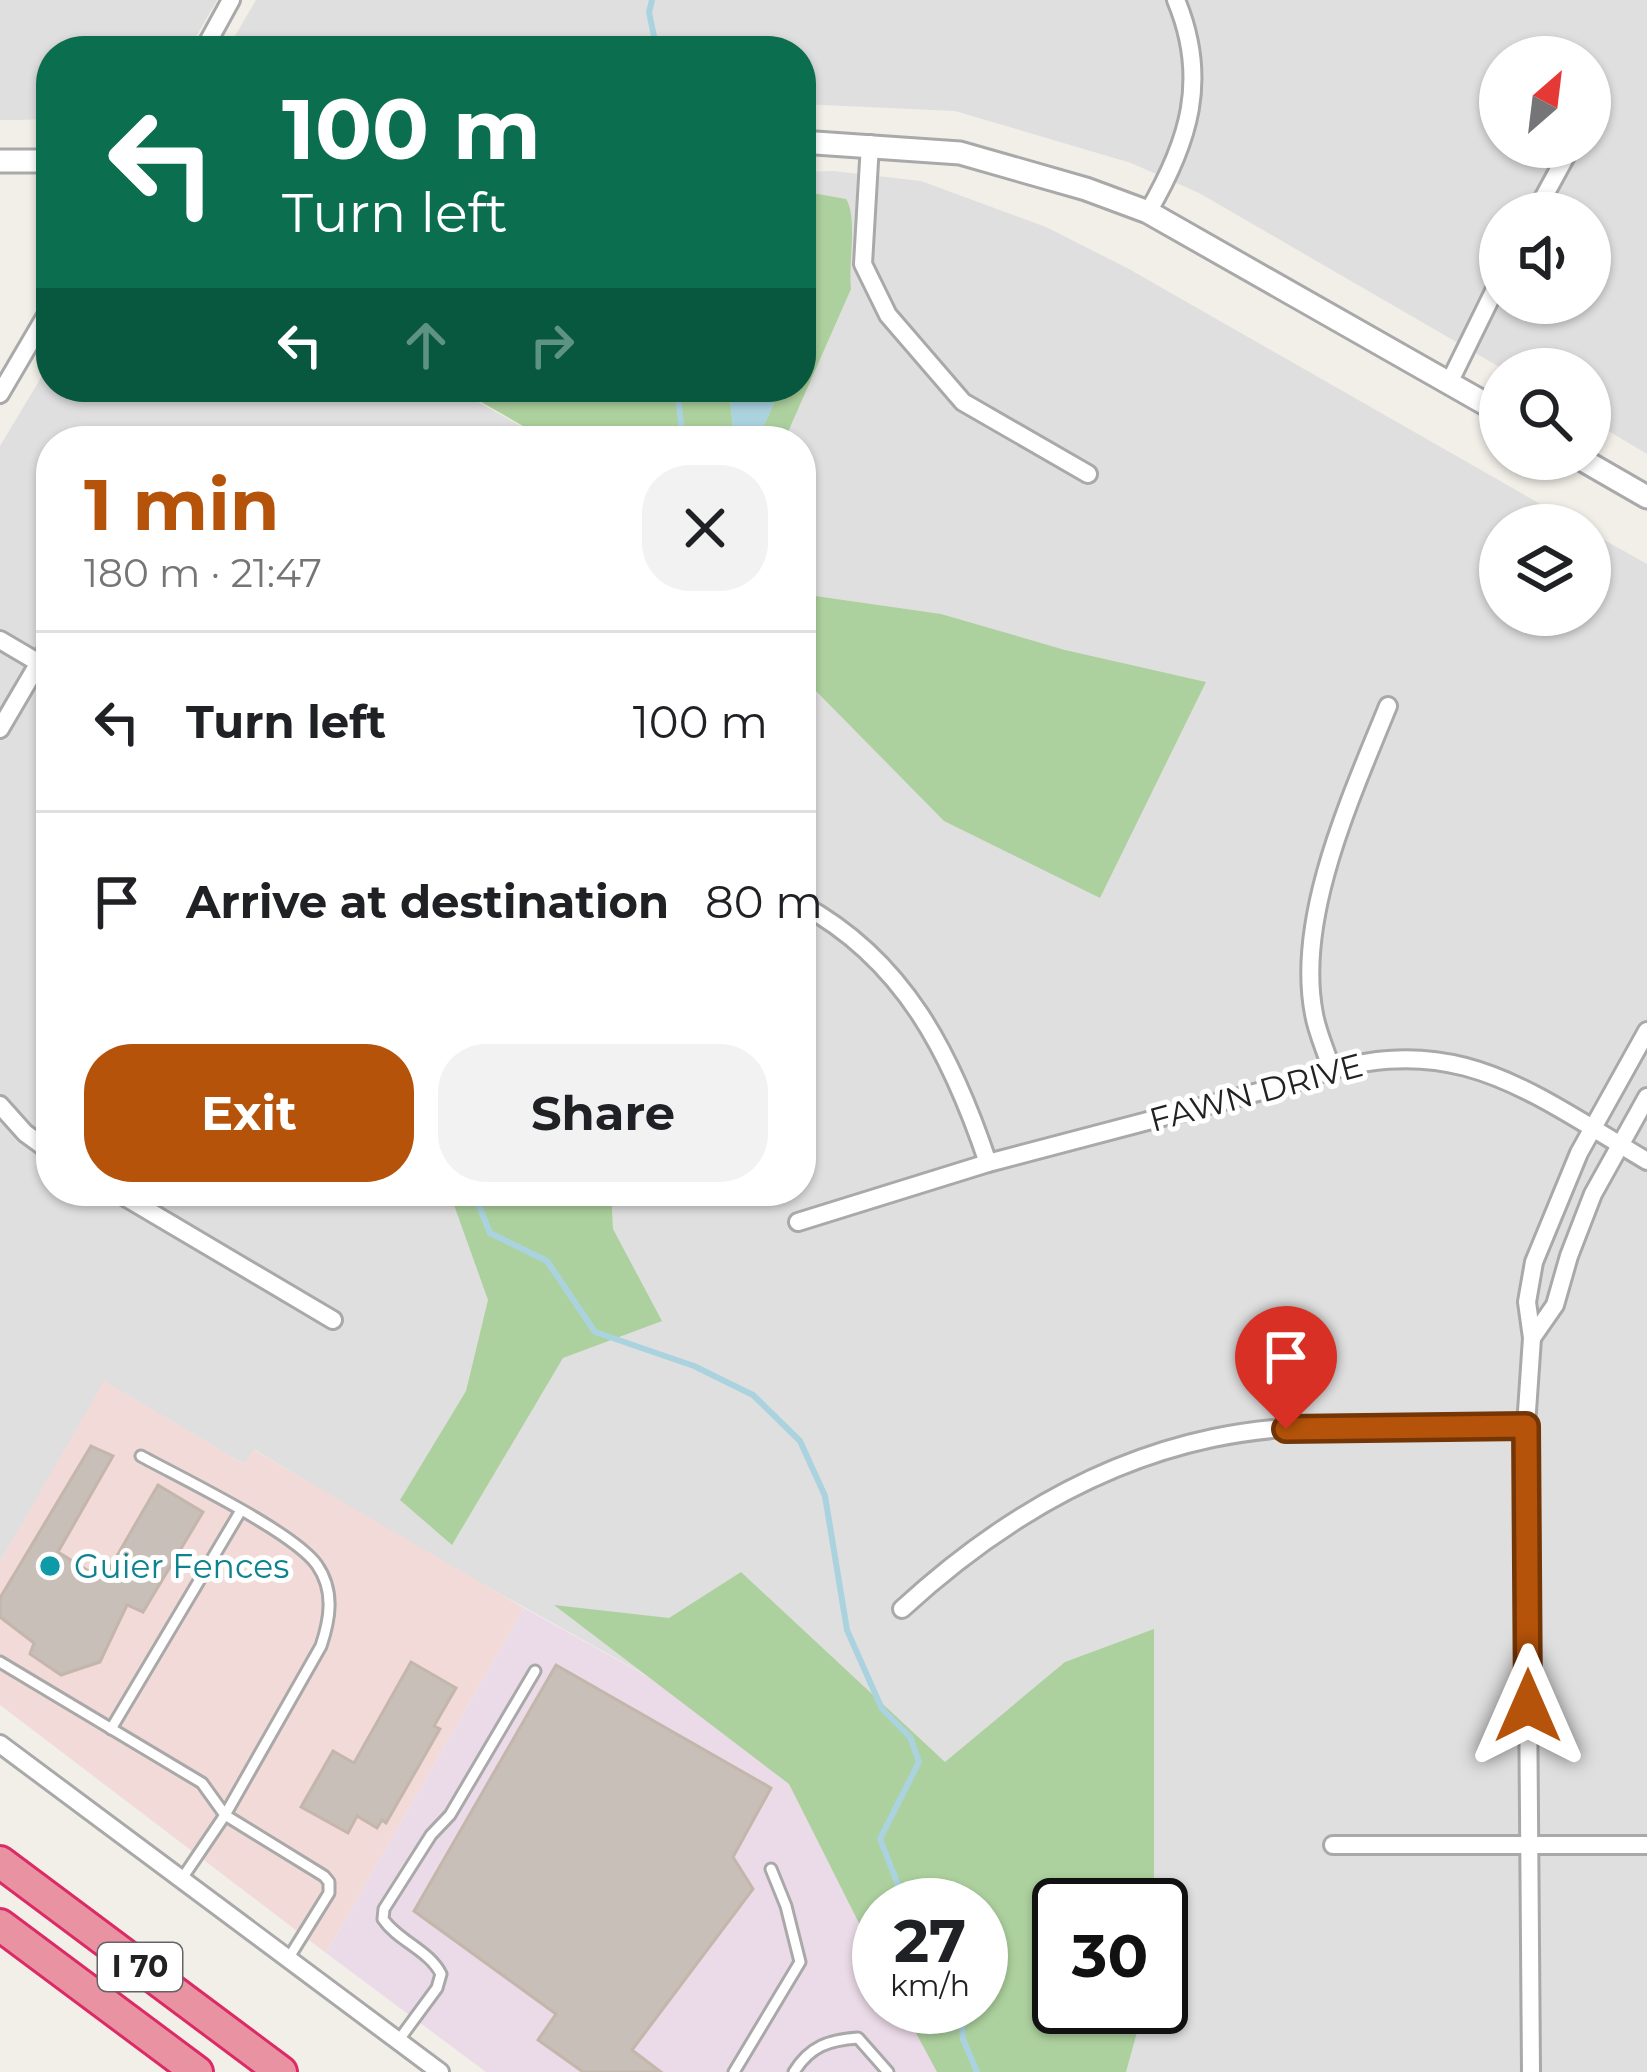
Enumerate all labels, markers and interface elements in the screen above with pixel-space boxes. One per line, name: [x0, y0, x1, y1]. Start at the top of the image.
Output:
north arrow: [1479, 36, 1611, 168]
map controls: [1479, 36, 1611, 636]
text: 100 m: [282, 78, 541, 180]
icon: left: [84, 84, 240, 240]
text: Turn left: [282, 180, 508, 246]
button: sound: [1479, 192, 1611, 324]
icon: left: [267, 312, 333, 378]
icon: ahead: [393, 312, 459, 378]
icon: right: [519, 312, 585, 378]
button: search: [1479, 348, 1611, 480]
text: 1 min: [84, 460, 280, 548]
button: close: [642, 465, 768, 591]
button: layers: [1479, 504, 1611, 636]
text: 180 m · 21:47: [84, 549, 322, 597]
icon: left: [84, 689, 150, 755]
text: Turn left: [186, 694, 386, 749]
text: 100 m: [633, 694, 768, 749]
icon: arrive: [84, 869, 150, 935]
text: Arrive at destination: [186, 874, 669, 929]
text: 80 m: [705, 874, 823, 929]
button: Exit: [84, 1044, 414, 1182]
button: Share: [438, 1044, 768, 1182]
street label: FAWN DRIVE: [1145, 1044, 1367, 1140]
pin: [1235, 1306, 1337, 1429]
icon: arrive: [1253, 1324, 1319, 1390]
place label: Guier Fences: [74, 1546, 289, 1586]
marker: Guier Fences: [37, 1553, 63, 1579]
position arrow: [1465, 1643, 1591, 1769]
speed limit sign: 30: [1032, 1878, 1188, 2034]
text: 27: [894, 1904, 966, 1977]
road number: I 70: [98, 1943, 182, 1991]
text: km/h: [890, 1967, 970, 2004]

